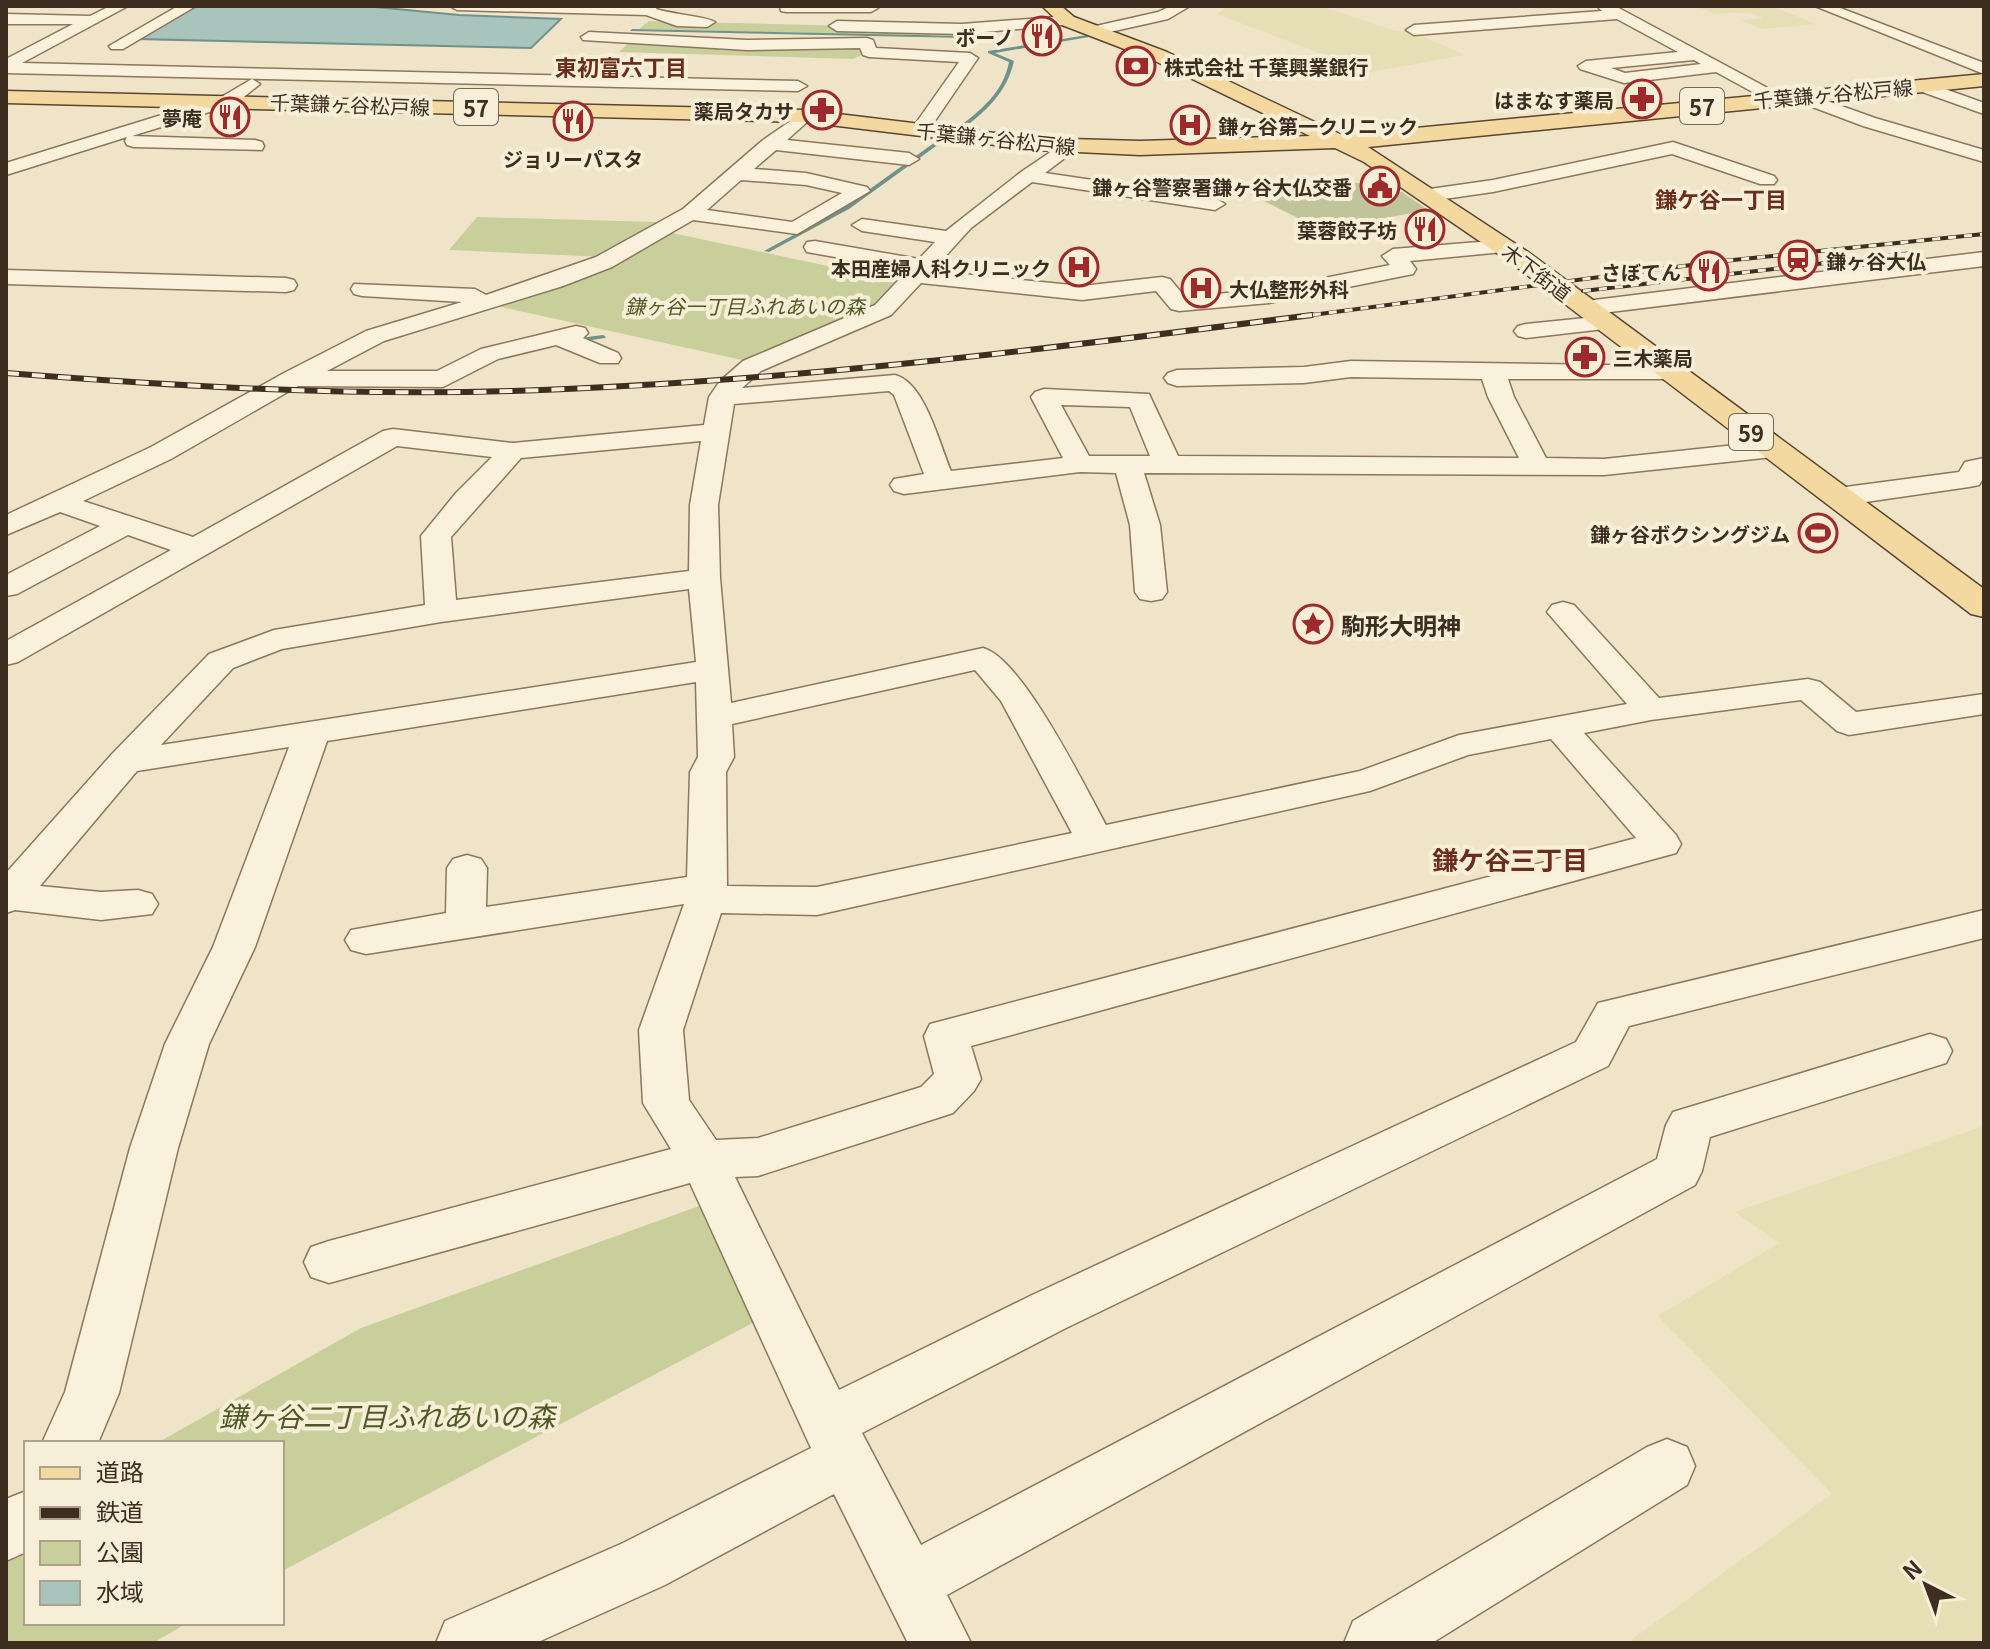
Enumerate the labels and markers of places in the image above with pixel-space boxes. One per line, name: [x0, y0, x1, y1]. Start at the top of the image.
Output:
restaurant icon: ボーノ: [1021, 15, 1063, 57]
place label: ボーノ: [955, 22, 1014, 51]
bank icon: 株式会社 千葉興業銀行: [1115, 45, 1157, 87]
place label: 株式会社 千葉興業銀行: [1164, 52, 1369, 81]
pharmacy icon: はまなす薬局: [1621, 78, 1663, 120]
place label: はまなす薬局: [1494, 85, 1614, 114]
pharmacy icon: 薬局タカサ: [801, 89, 843, 131]
restaurant icon: 夢庵: [209, 96, 251, 138]
place label: 薬局タカサ: [694, 96, 794, 125]
restaurant icon: ジョリーパスタ: [552, 100, 594, 142]
place label: 夢庵: [162, 103, 202, 132]
hospital icon: 鎌ヶ谷第一クリニック: [1169, 104, 1211, 146]
place label: 鎌ヶ谷第一クリニック: [1218, 111, 1418, 140]
place label: ジョリーパスタ: [503, 144, 643, 173]
public building icon: 鎌ヶ谷警察署鎌ヶ谷大仏交番: [1359, 165, 1401, 207]
place label: 鎌ヶ谷警察署鎌ヶ谷大仏交番: [1092, 172, 1352, 201]
restaurant icon: 葉蓉餃子坊: [1404, 208, 1446, 250]
place label: 葉蓉餃子坊: [1297, 215, 1397, 244]
station icon: 鎌ヶ谷大仏: [1777, 239, 1819, 281]
hospital icon: 本田産婦人科クリニック: [1058, 246, 1100, 288]
place label: 鎌ヶ谷大仏: [1826, 246, 1926, 275]
restaurant icon: さぼてん: [1688, 250, 1730, 292]
place label: 本田産婦人科クリニック: [831, 253, 1051, 282]
place label: さぼてん: [1601, 257, 1681, 286]
hospital icon: 大仏整形外科: [1180, 267, 1222, 309]
place label: 大仏整形外科: [1229, 274, 1349, 303]
pharmacy icon: 三木薬局: [1564, 336, 1606, 378]
place label: 三木薬局: [1613, 343, 1693, 372]
sports icon: 鎌ヶ谷ボクシングジム: [1797, 512, 1839, 554]
place label: 鎌ヶ谷ボクシングジム: [1590, 519, 1790, 548]
place icon: 駒形大明神: [1292, 603, 1334, 645]
place label: 駒形大明神: [1341, 607, 1461, 642]

